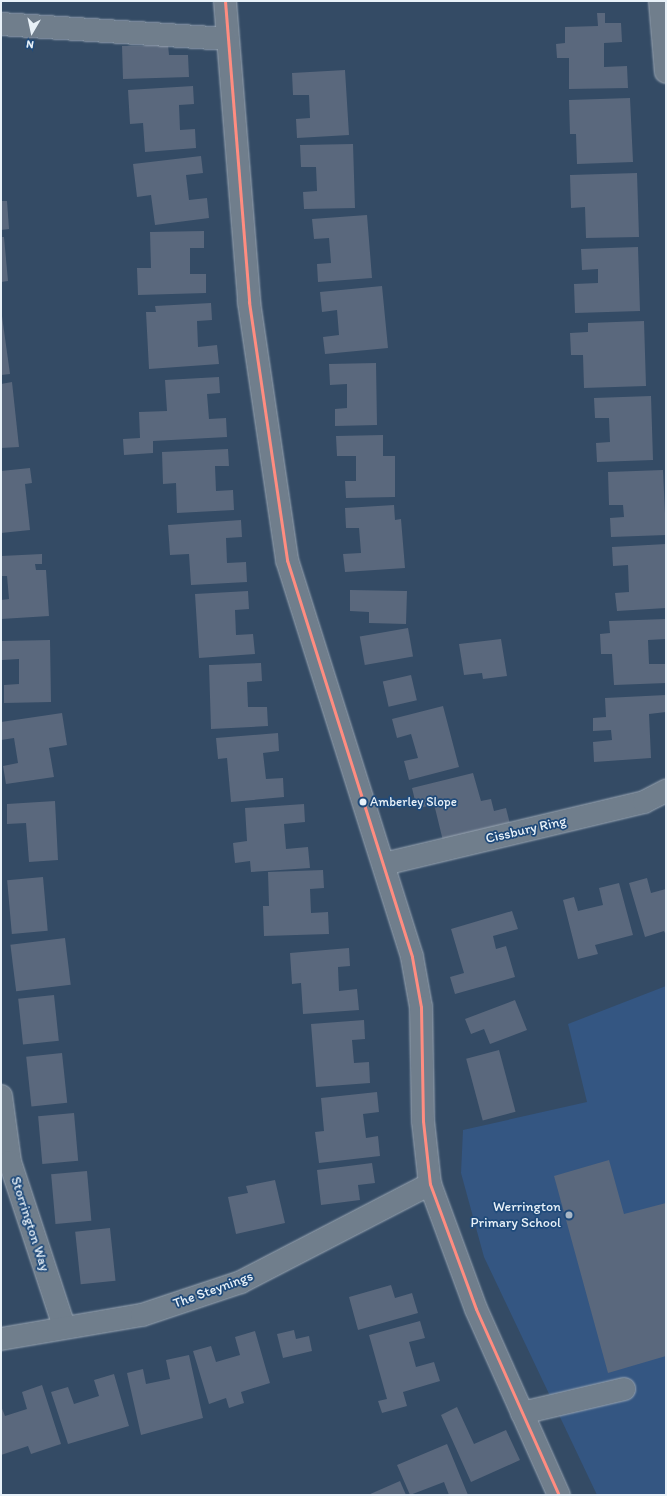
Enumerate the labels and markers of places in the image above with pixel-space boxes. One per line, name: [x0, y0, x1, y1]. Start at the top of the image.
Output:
place label: Amberley Slope: [370, 794, 456, 810]
marker: Amberley Slope: [358, 797, 368, 807]
place label: Werrington Primary School: [471, 1199, 561, 1232]
marker: Werrington Primary School: [564, 1210, 574, 1220]

